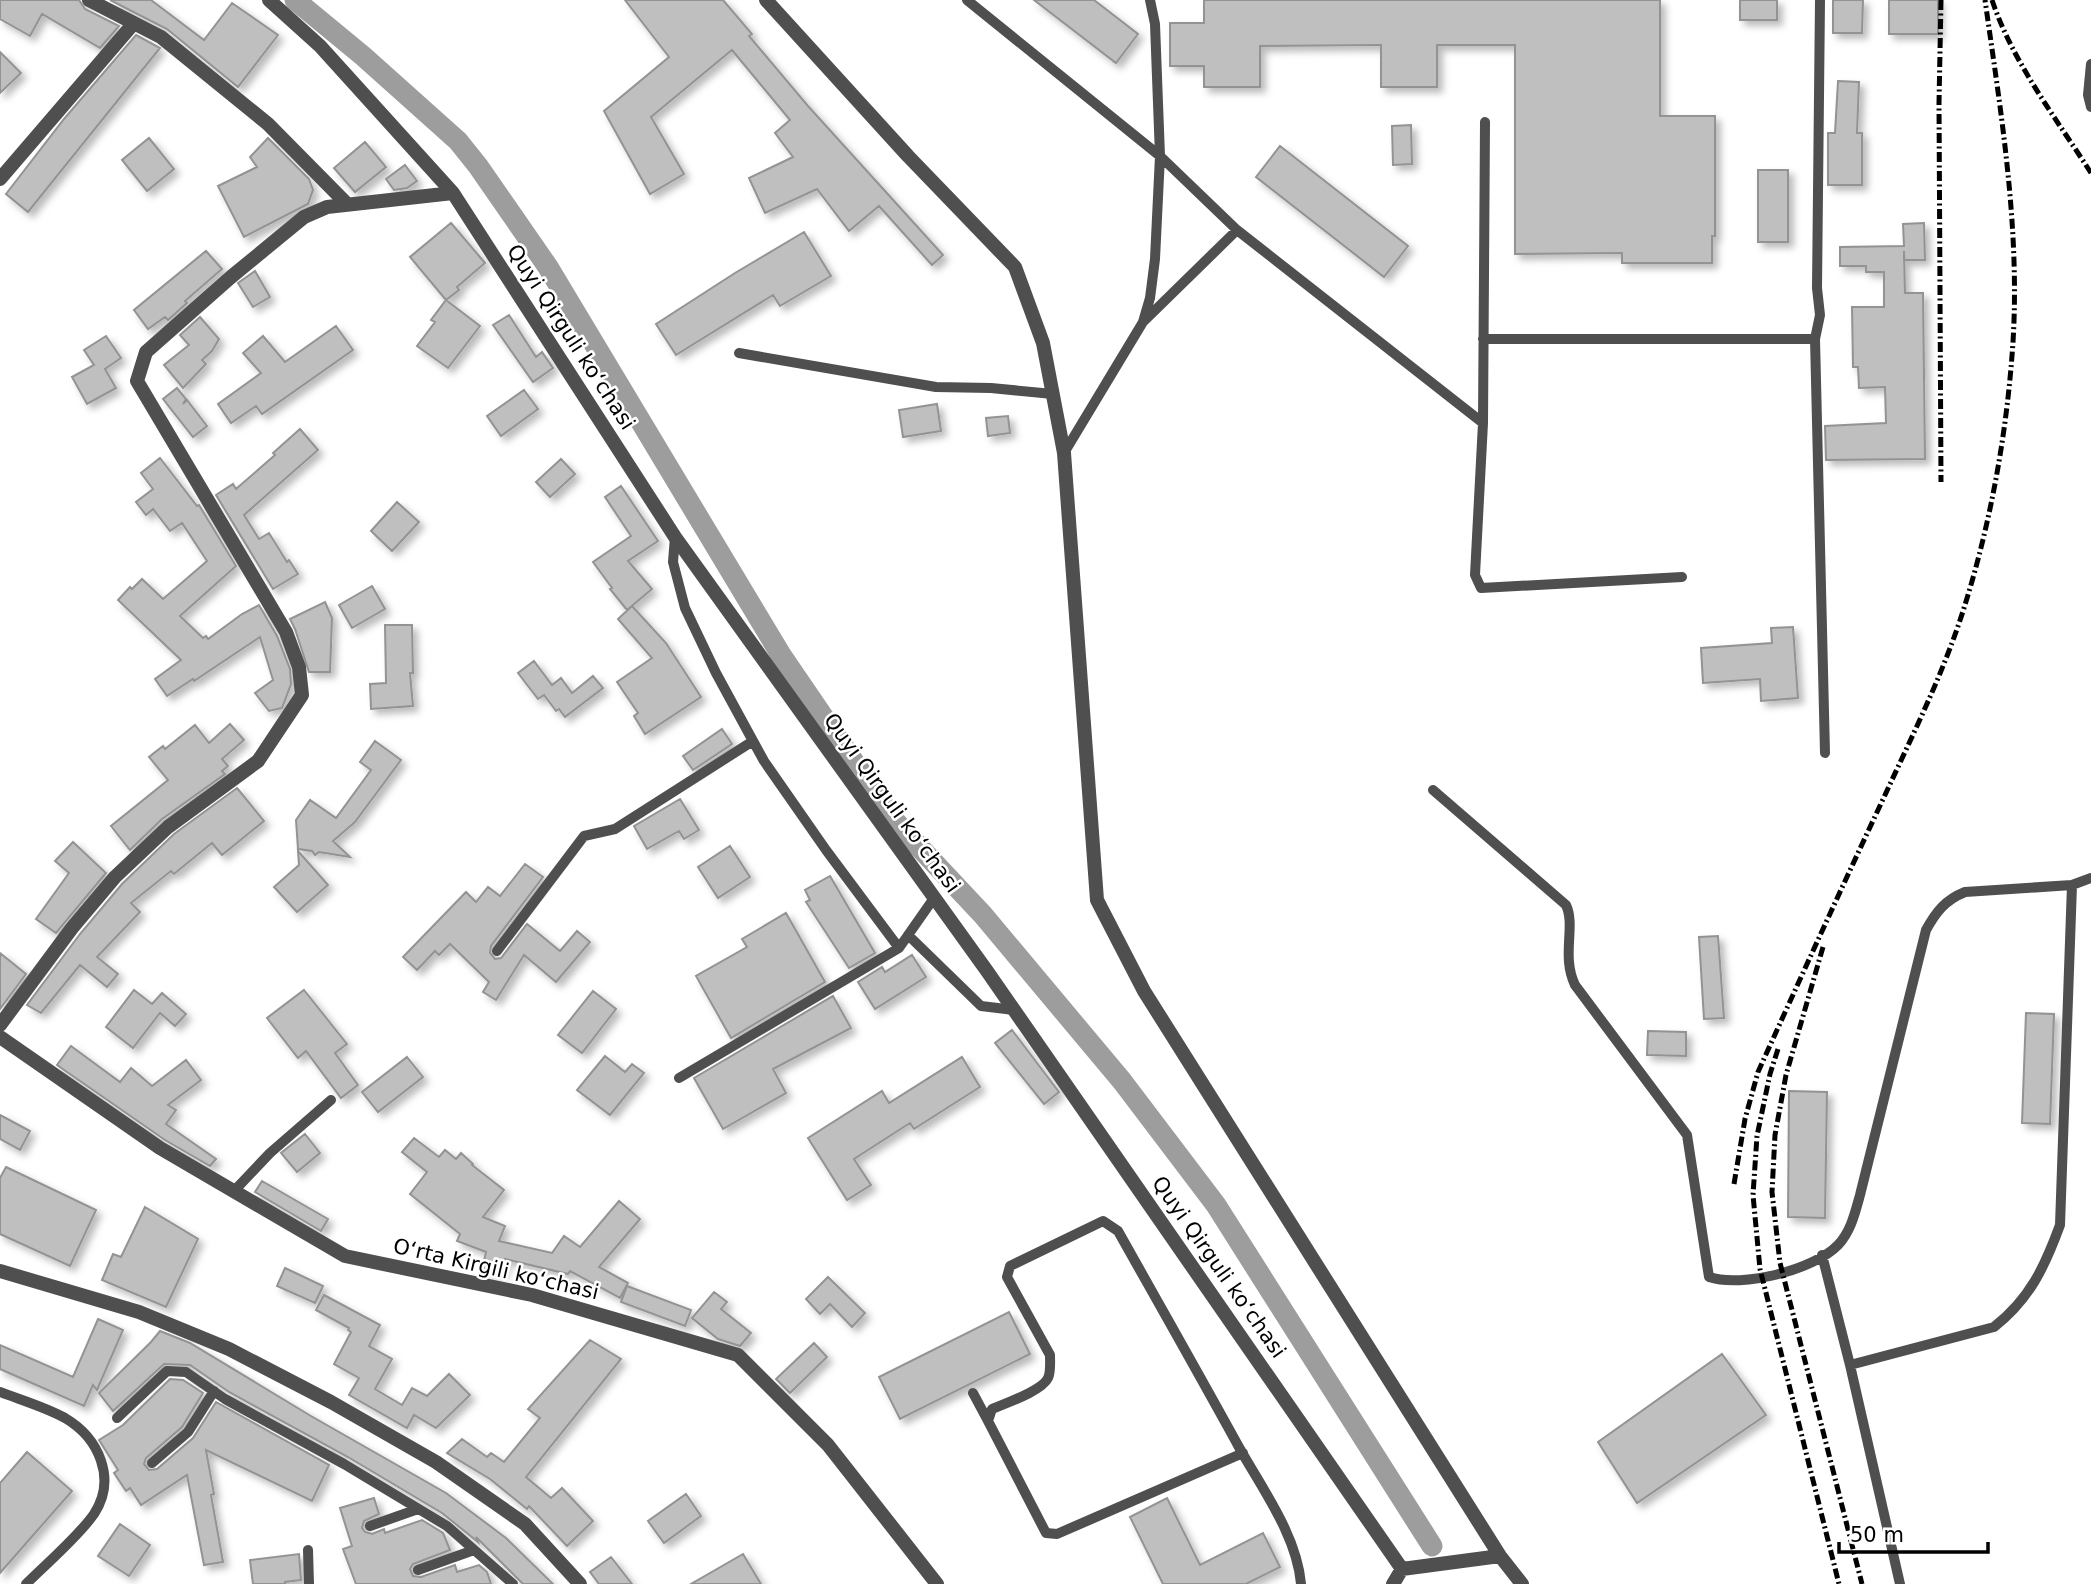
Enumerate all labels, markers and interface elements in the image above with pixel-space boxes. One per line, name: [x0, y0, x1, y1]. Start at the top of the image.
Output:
street label: Quyi Qirguli koʻchasi: [502, 240, 640, 434]
street label: Quyi Qirguli koʻchasi: [819, 709, 965, 897]
street label: Quyi Qirguli koʻchasi: [1147, 1172, 1291, 1362]
street label: Oʻrta Kirgili koʻchasi: [391, 1234, 601, 1304]
scale bar: [1839, 1510, 1988, 1554]
text: 50 m: [1850, 1523, 1904, 1547]

